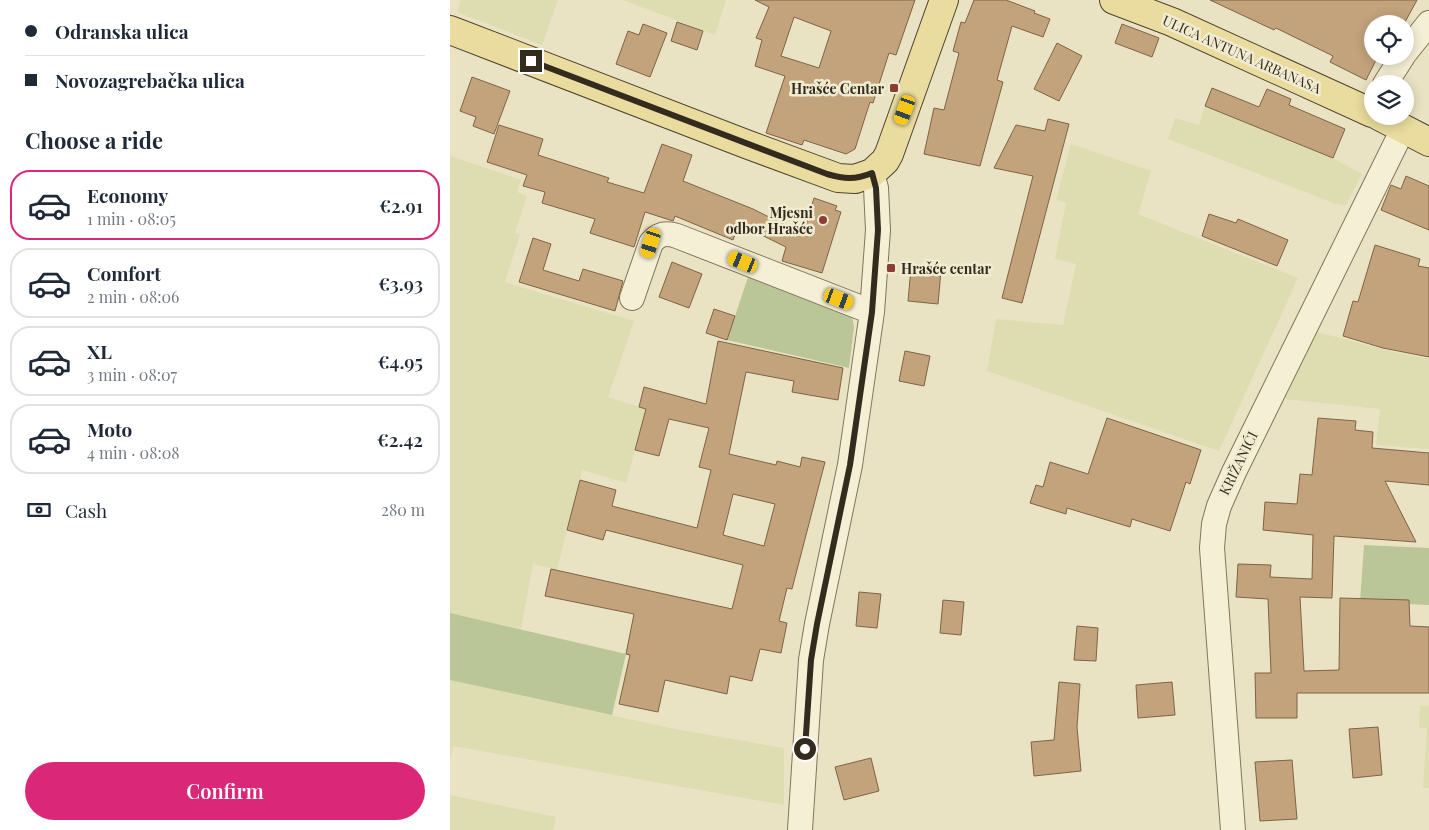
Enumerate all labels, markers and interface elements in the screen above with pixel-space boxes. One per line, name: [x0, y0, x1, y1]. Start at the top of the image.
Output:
street label: ULICA ANTUNA ARBANASA: [1160, 10, 1325, 98]
map controls: [1364, 15, 1414, 125]
button: locate: [1364, 15, 1414, 65]
text: Odranska ulica: [55, 18, 188, 44]
route end: [520, 50, 542, 72]
text: Novozagrebačka ulica: [55, 67, 245, 93]
button: layers: [1364, 75, 1414, 125]
place label: Hrašće Centar: [791, 79, 884, 98]
marker: Hrašće Centar: [888, 82, 900, 94]
car: [892, 93, 917, 127]
text: Choose a ride: [25, 125, 163, 155]
text: Economy: [87, 182, 168, 208]
icon: car: [27, 183, 72, 228]
text: €2.91: [379, 192, 423, 218]
place label: Mjesni odbor Hrašće: [726, 203, 814, 238]
text: 1 min · 08:05: [87, 208, 176, 229]
marker: Mjesni odbor Hrašće: [817, 214, 829, 226]
car: [639, 226, 662, 260]
car: [726, 249, 759, 275]
place label: Hrašće centar: [901, 259, 991, 278]
text: Comfort: [87, 260, 161, 286]
icon: car: [27, 261, 72, 306]
marker: Hrašće centar: [885, 262, 897, 274]
text: €3.93: [378, 270, 423, 296]
text: 2 min · 08:06: [87, 286, 179, 307]
car: [822, 287, 855, 311]
text: XL: [87, 338, 112, 364]
icon: car: [27, 339, 72, 384]
text: €4.95: [378, 348, 423, 374]
text: 3 min · 08:07: [87, 364, 177, 385]
text: Moto: [87, 416, 132, 442]
icon: car: [27, 417, 72, 462]
text: €2.42: [377, 426, 423, 452]
street label: KRIŽANIĆI: [1214, 428, 1262, 498]
text: 4 min · 08:08: [87, 442, 180, 463]
icon: cash: [25, 496, 53, 524]
text: Cash: [65, 497, 107, 523]
text: 280 m: [381, 499, 425, 520]
route start: [794, 738, 816, 760]
button: Confirm: [25, 762, 425, 820]

